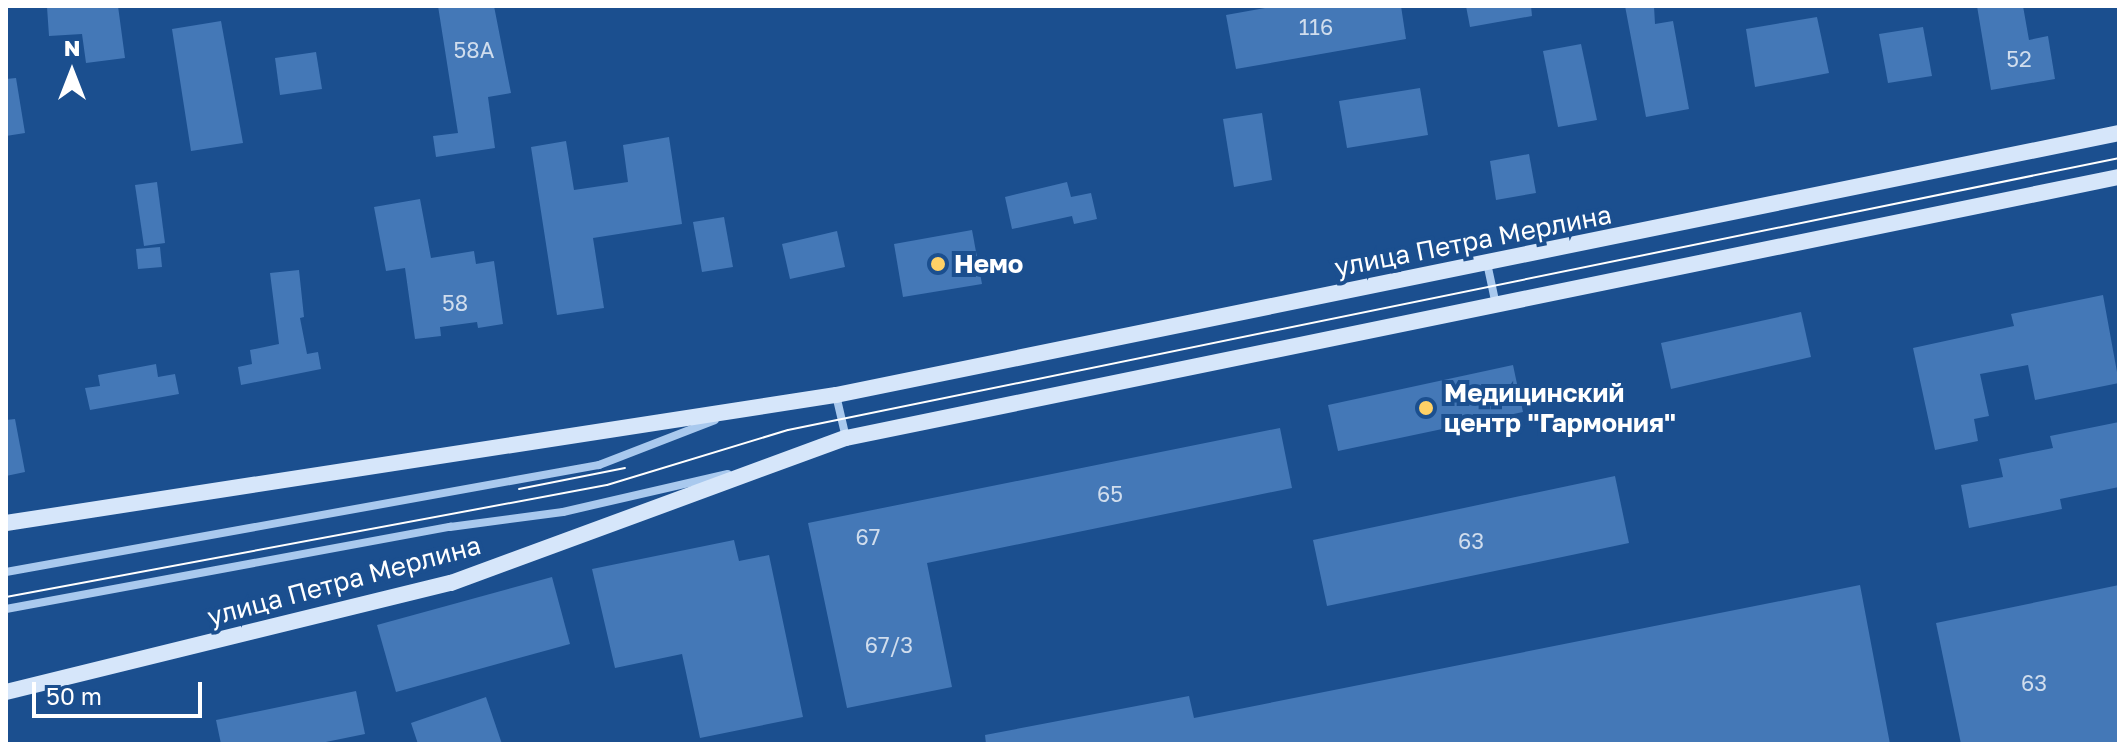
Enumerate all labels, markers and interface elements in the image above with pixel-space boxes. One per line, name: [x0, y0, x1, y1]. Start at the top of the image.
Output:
house number: 116: [1299, 14, 1333, 40]
north arrow: [32, 32, 112, 112]
text: N: [64, 34, 80, 61]
house number: 58А: [454, 37, 494, 63]
house number: 52: [2006, 46, 2032, 72]
street label: улица Петра Мерлина: [1332, 199, 1614, 283]
place label: Немо: [954, 248, 1023, 280]
marker: Немо: [929, 255, 947, 273]
house number: 58: [442, 290, 468, 316]
place label: Медицинский центр "Гармония": [1444, 377, 1676, 438]
marker: Медицинский центр "Гармония": [1415, 397, 1437, 419]
house number: 65: [1097, 481, 1123, 507]
house number: 67: [856, 524, 880, 550]
house number: 63: [1458, 528, 1484, 554]
street label: улица Петра Мерлина: [204, 529, 484, 633]
house number: 67/3: [865, 632, 913, 658]
scale bar: [36, 666, 206, 716]
house number: 63: [2021, 670, 2047, 696]
text: 50 m: [46, 681, 102, 710]

